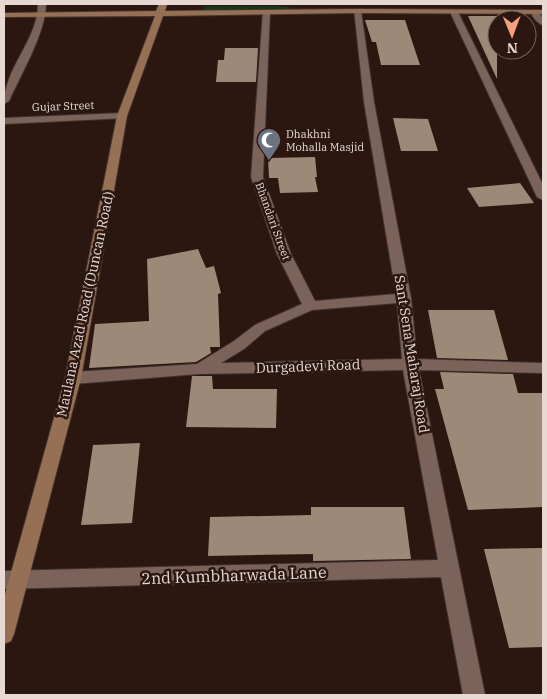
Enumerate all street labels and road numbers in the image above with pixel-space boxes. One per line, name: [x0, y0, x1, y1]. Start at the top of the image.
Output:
street label: Gujar Street: [32, 98, 95, 114]
street label: Bhandari Street: [252, 180, 294, 262]
street label: Maulana Azad Road (Duncan Road): [52, 190, 118, 418]
street label: Sant Sena Maharaj Road: [391, 274, 433, 435]
street label: Durgadevi Road: [255, 355, 361, 377]
street label: 2nd Kumbharwada Lane: [141, 562, 327, 588]

